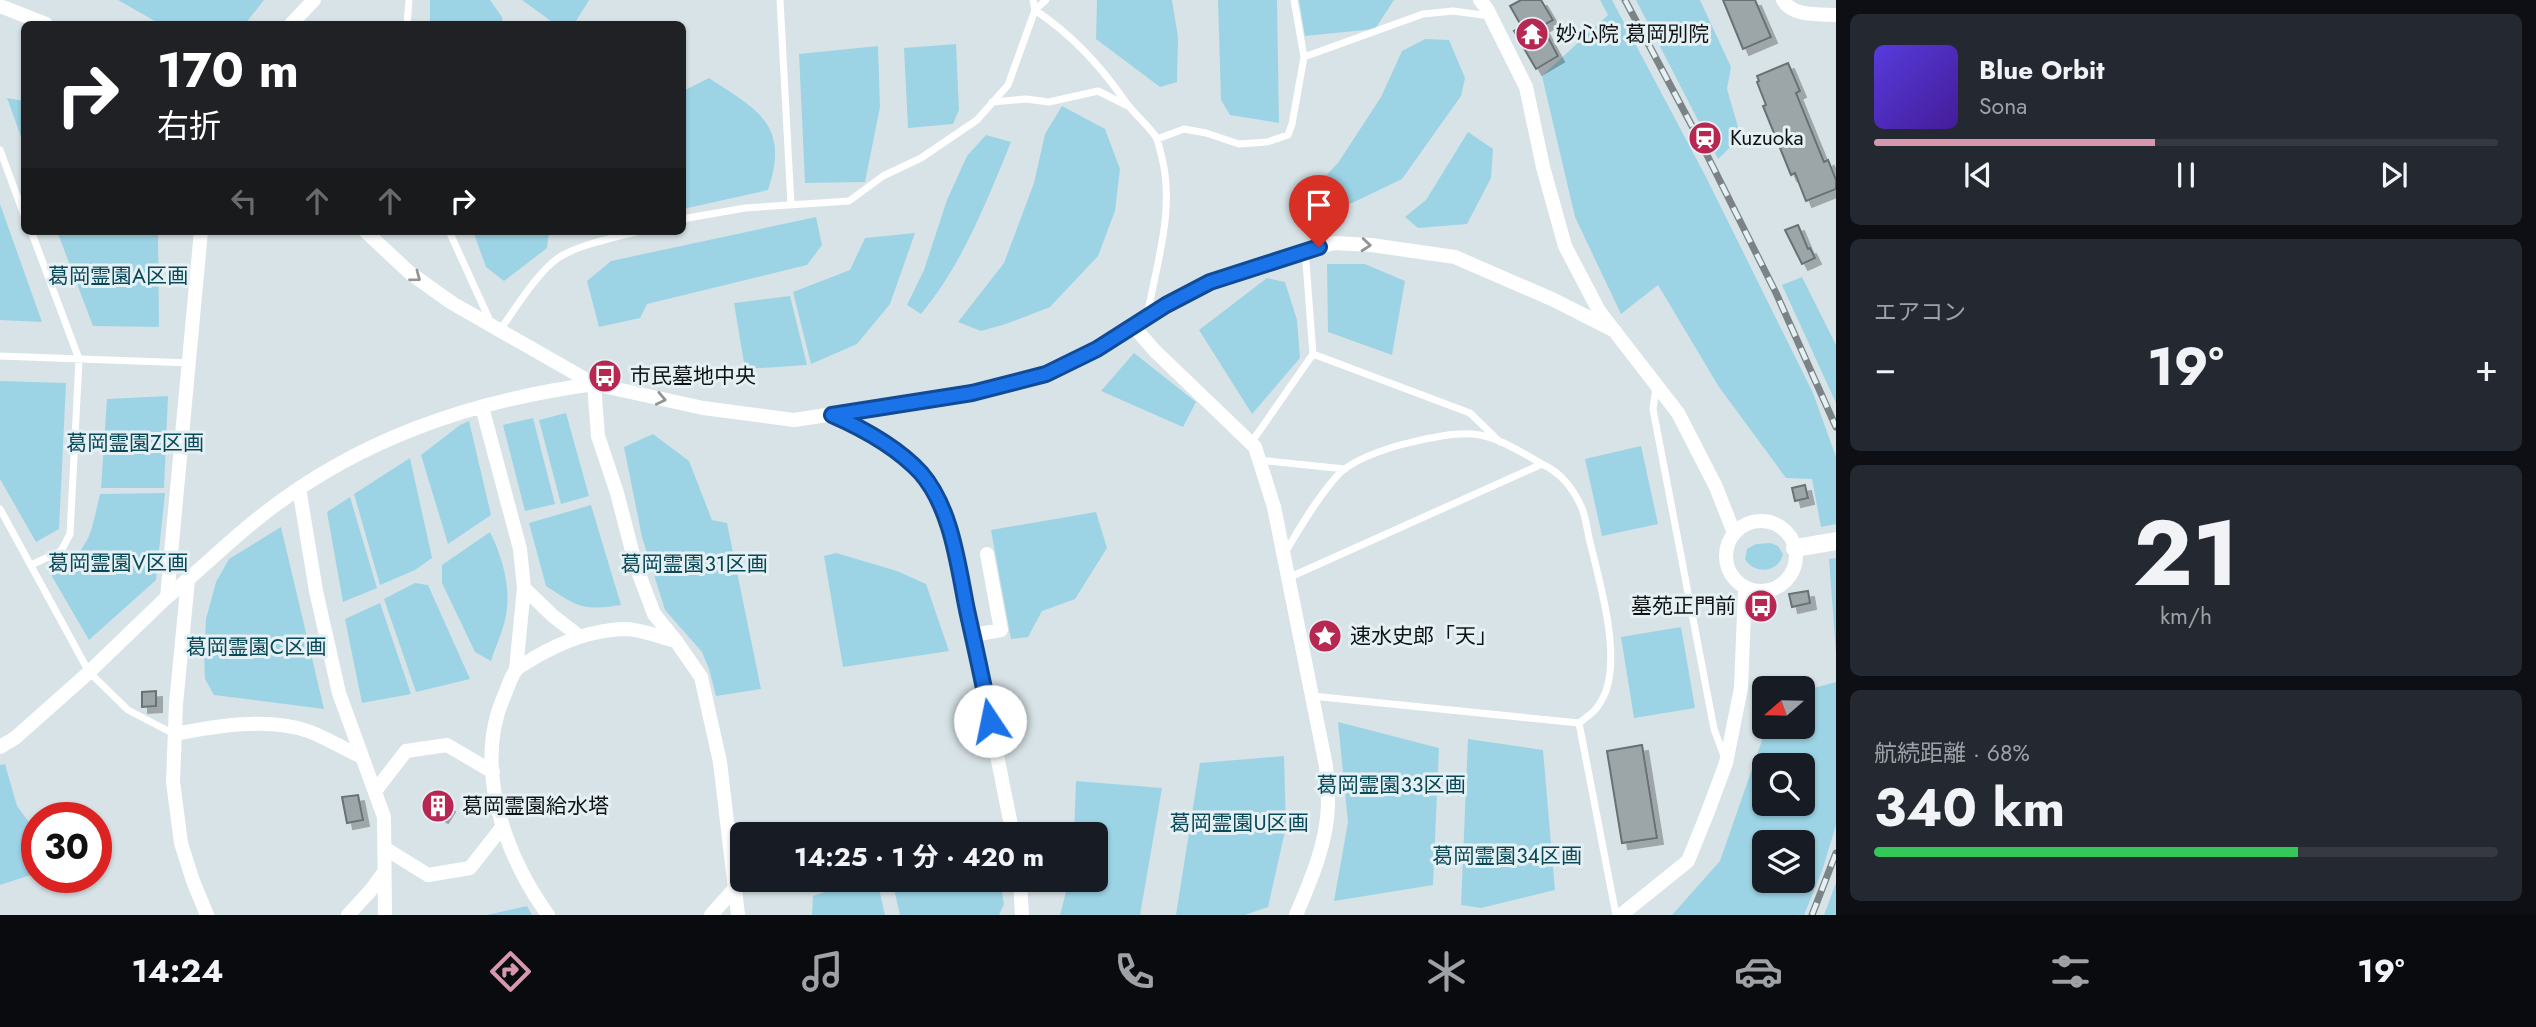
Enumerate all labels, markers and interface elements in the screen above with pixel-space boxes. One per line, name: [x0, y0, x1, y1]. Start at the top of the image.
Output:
temple icon: 妙心院 葛岡別院: [1513, 15, 1551, 53]
place label: 妙心院 葛岡別院: [1556, 19, 1709, 49]
text: 170 m: [157, 35, 299, 105]
icon: right: [42, 49, 133, 140]
text: Blue Orbit: [1979, 51, 2104, 89]
text: Sona: [1979, 89, 2027, 123]
text: 右折: [157, 103, 221, 149]
station icon: Kuzuoka: [1686, 119, 1724, 157]
place label: Kuzuoka: [1730, 123, 1804, 153]
icon: previous: [1959, 156, 1997, 194]
icon: pause: [2167, 156, 2205, 194]
icon: next: [2375, 156, 2413, 194]
pin: [1289, 175, 1349, 247]
icon: left: [225, 182, 263, 220]
icon: ahead: [298, 182, 336, 220]
icon: ahead: [371, 182, 409, 220]
icon: right: [444, 182, 482, 220]
icon: arrive: [1300, 186, 1338, 224]
one-way arrow: [1360, 237, 1371, 252]
park label: 葛岡霊園A区画: [48, 261, 188, 291]
one-way arrow: [408, 268, 421, 281]
text: エアコン: [1874, 295, 1966, 329]
text: 19°: [2147, 329, 2224, 405]
text: −: [1874, 340, 1896, 395]
text: +: [2475, 340, 2498, 395]
bus stop icon: 市民墓地中央: [586, 357, 624, 395]
place label: 市民墓地中央: [630, 361, 756, 391]
one-way arrow: [655, 390, 667, 405]
park label: 葛岡霊園Z区画: [66, 428, 204, 458]
text: 21: [2133, 488, 2239, 619]
park label: 葛岡霊園V区画: [48, 548, 188, 578]
park label: 葛岡霊園31区画: [621, 549, 767, 579]
bus stop icon: 墓苑正門前: [1742, 587, 1780, 625]
place label: 墓苑正門前: [1631, 591, 1736, 621]
text: km/h: [2160, 599, 2212, 633]
place icon: 速水史郎「天」: [1306, 617, 1344, 655]
place label: 速水史郎「天」: [1350, 621, 1497, 651]
park label: 葛岡霊園C区画: [186, 632, 326, 662]
north arrow: [1752, 676, 1815, 738]
map controls: [1752, 676, 1815, 893]
position arrow: [953, 684, 1027, 758]
text: 航続距離 · 68%: [1874, 736, 2030, 770]
button: search: [1752, 753, 1815, 816]
park label: 葛岡霊園33区画: [1317, 770, 1465, 800]
text: 340 km: [1874, 770, 2065, 846]
building icon: 葛岡霊園給水塔: [419, 787, 457, 825]
place label: 葛岡霊園給水塔: [462, 791, 609, 821]
speed limit sign: 30: [21, 802, 112, 893]
park label: 葛岡霊園U区画: [1169, 808, 1309, 838]
button: layers: [1752, 830, 1815, 893]
text: 14:25 · 1 分 · 420 m: [794, 838, 1044, 876]
park label: 葛岡霊園34区画: [1432, 841, 1582, 871]
icon: directions: [486, 947, 535, 996]
icon: music: [798, 947, 847, 996]
icon: phone: [1110, 947, 1159, 996]
icon: climate: [1422, 947, 1471, 996]
icon: car: [1734, 947, 1783, 996]
icon: filters: [2046, 947, 2095, 996]
text: 14:24: [131, 948, 224, 994]
text: 19°: [2357, 948, 2405, 994]

